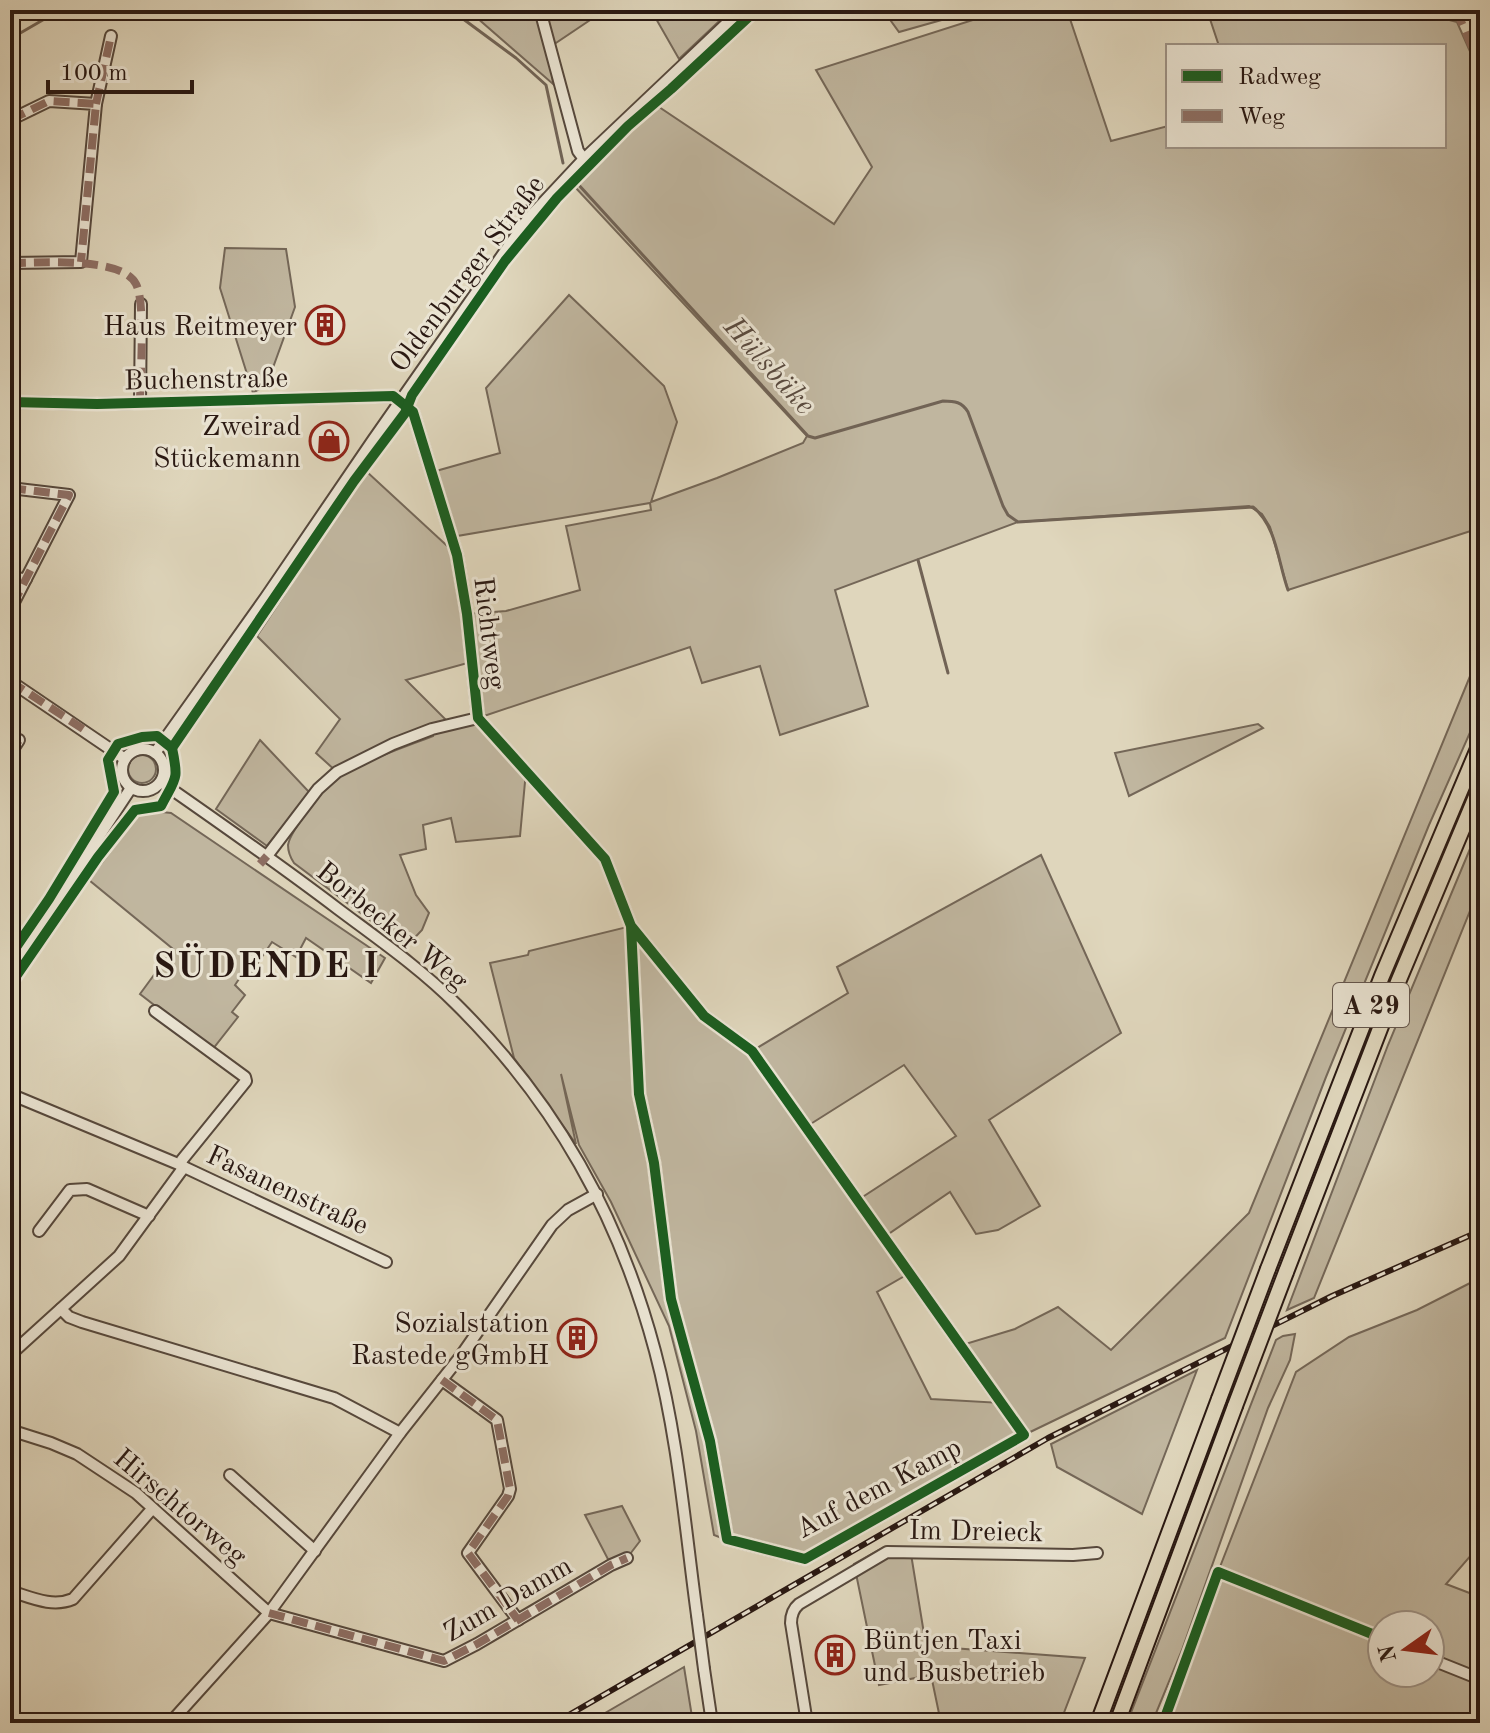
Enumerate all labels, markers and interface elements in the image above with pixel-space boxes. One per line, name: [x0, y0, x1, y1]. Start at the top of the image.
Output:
scale bar: [48, 44, 192, 94]
legend: [1166, 44, 1446, 148]
text: 100 m: [60, 62, 128, 86]
text: Radweg: [1238, 66, 1321, 90]
text: Weg: [1238, 106, 1285, 130]
street label: Oldenburger Straße: [386, 171, 551, 378]
building icon: Haus Reitmeyer: [304, 304, 346, 346]
water label: Hülsbäke: [717, 311, 820, 421]
place label: Haus Reitmeyer: [103, 314, 297, 342]
street label: Buchenstraße: [124, 366, 289, 396]
place label: Zweirad Stückemann: [153, 414, 301, 474]
shop icon: Zweirad Stückemann: [308, 420, 350, 462]
street label: Richtweg: [467, 575, 509, 691]
street label: Borbecker Weg: [310, 858, 472, 997]
district label: SÜDENDE I: [153, 943, 381, 986]
road number: A 29: [1333, 983, 1409, 1027]
street label: Fasanenstraße: [202, 1142, 372, 1241]
place label: Sozialstation Rastede gGmbH: [351, 1311, 549, 1371]
building icon: Sozialstation Rastede gGmbH: [556, 1317, 598, 1359]
street label: Auf dem Kamp: [792, 1434, 967, 1545]
street label: Hirschtorweg: [107, 1445, 251, 1572]
street label: Im Dreieck: [908, 1518, 1043, 1548]
street label: Zum Damm: [439, 1553, 578, 1649]
north arrow: [1366, 1609, 1446, 1689]
place label: Büntjen Taxi und Busbetrieb: [863, 1628, 1045, 1688]
building icon: Büntjen Taxi und Busbetrieb: [814, 1634, 856, 1676]
text: N: [1376, 1642, 1401, 1664]

